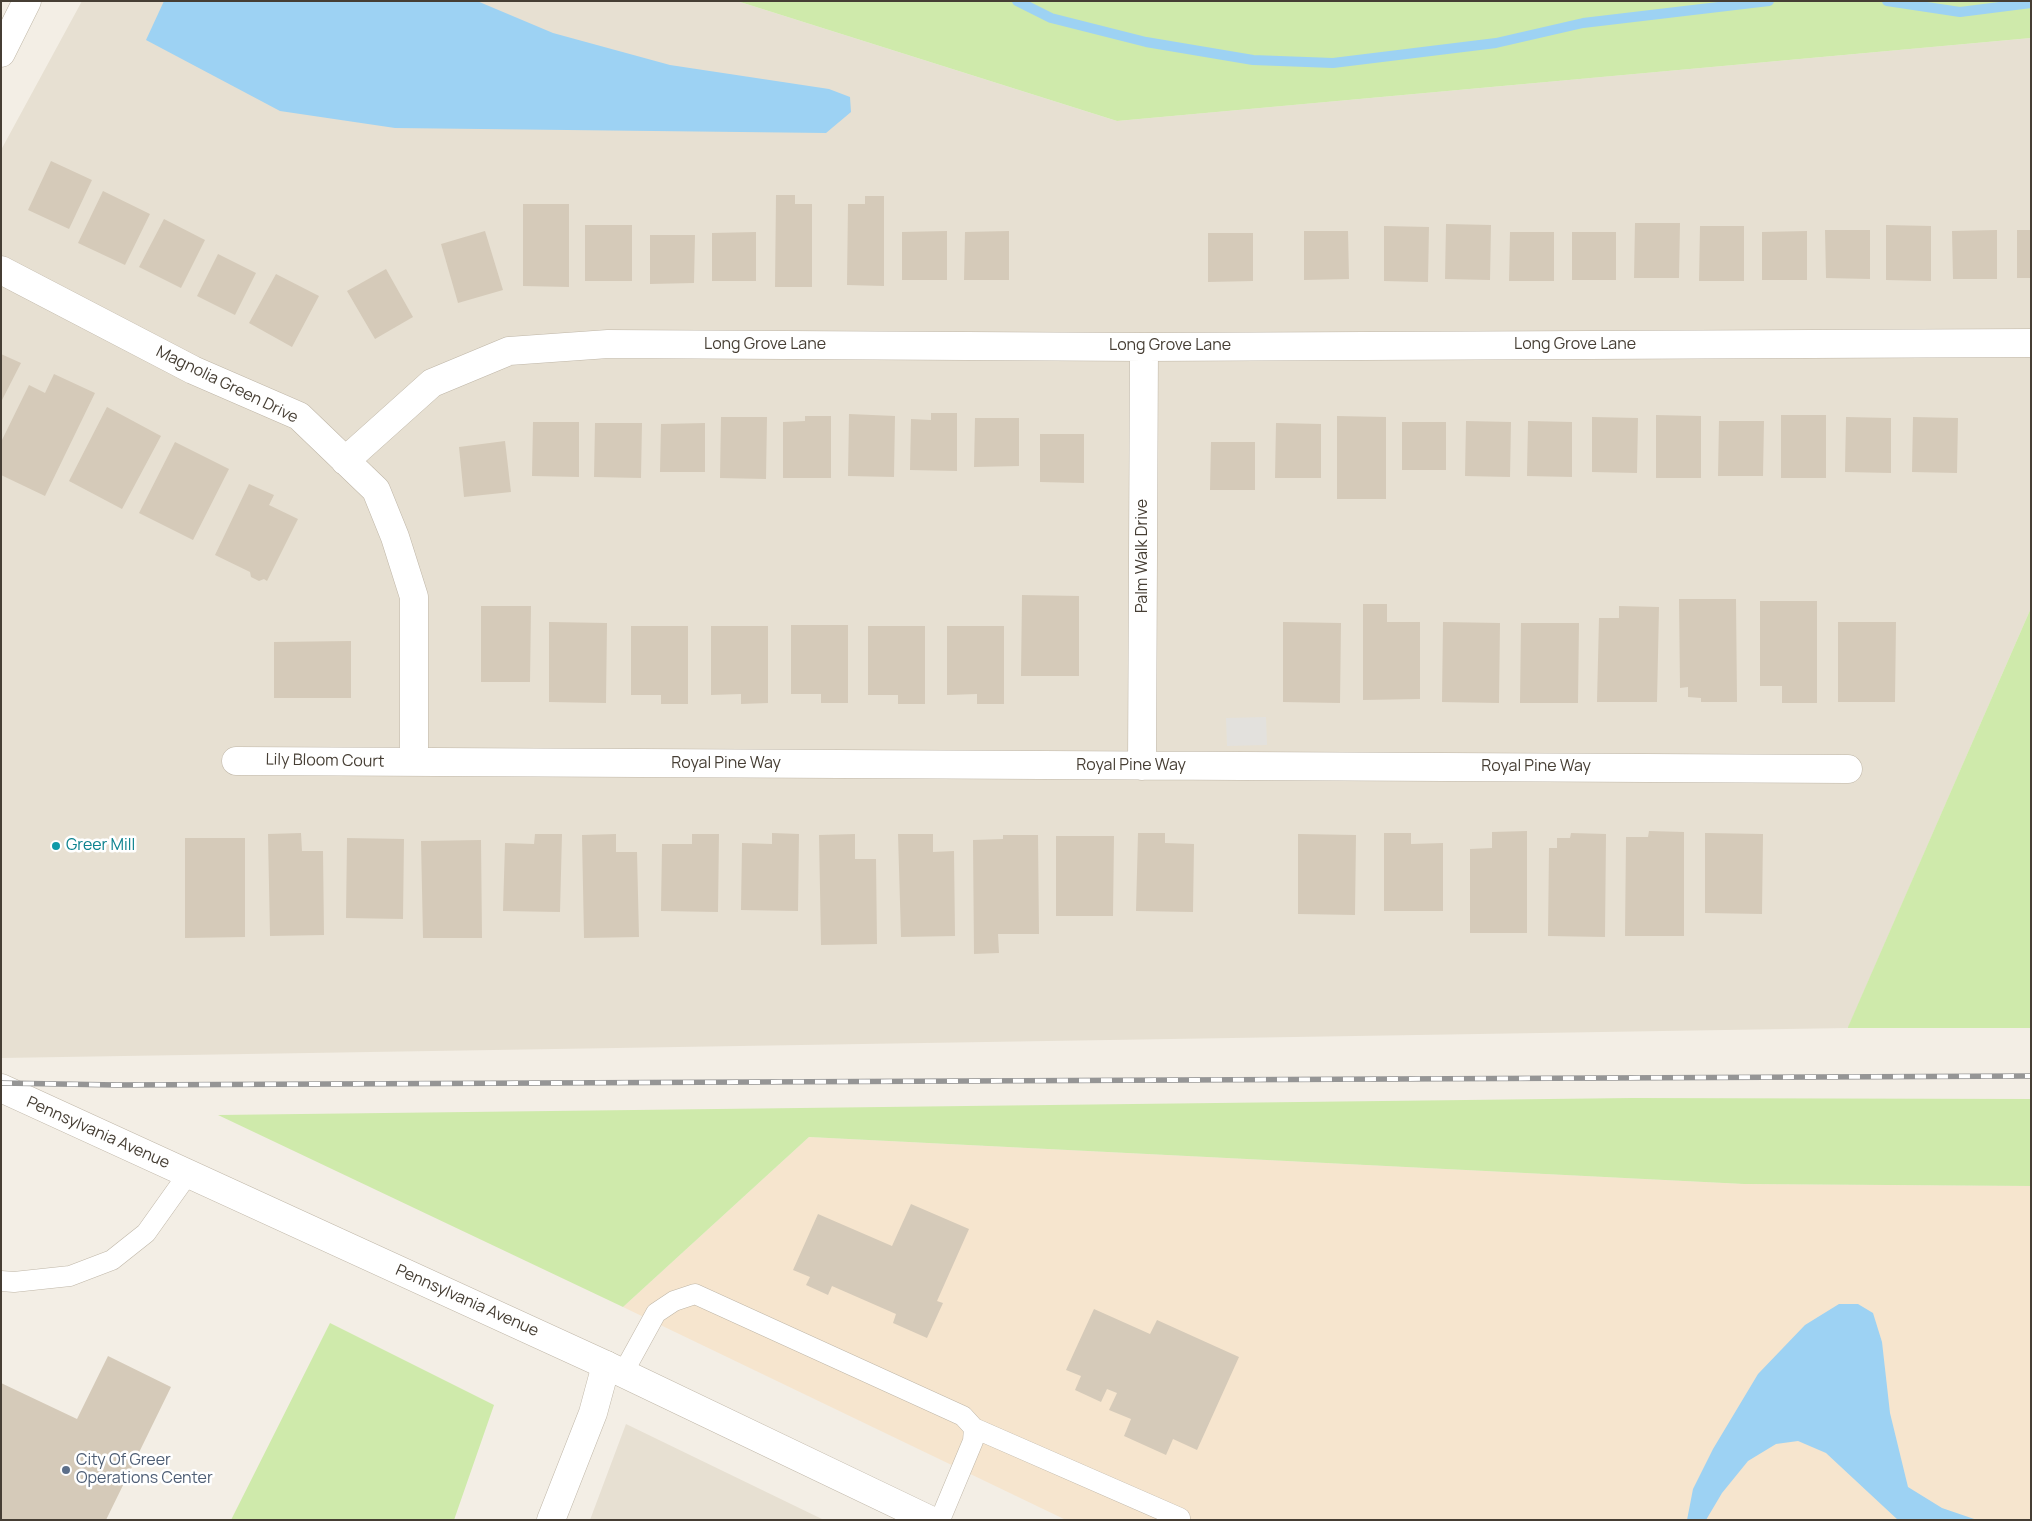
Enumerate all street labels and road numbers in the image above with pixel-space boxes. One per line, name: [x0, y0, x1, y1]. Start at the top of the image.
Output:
street label: Long Grove Lane: [704, 335, 826, 355]
street label: Long Grove Lane: [1514, 335, 1636, 355]
street label: Long Grove Lane: [1109, 336, 1231, 356]
street label: Magnolia Green Drive: [153, 342, 301, 428]
street label: Palm Walk Drive: [1133, 499, 1153, 613]
street label: Lily Bloom Court: [265, 750, 385, 772]
street label: Royal Pine Way: [671, 754, 781, 774]
street label: Royal Pine Way: [1076, 756, 1186, 776]
street label: Royal Pine Way: [1481, 757, 1591, 777]
street label: Pennsylvania Avenue: [23, 1093, 173, 1173]
street label: Pennsylvania Avenue: [392, 1261, 542, 1341]

